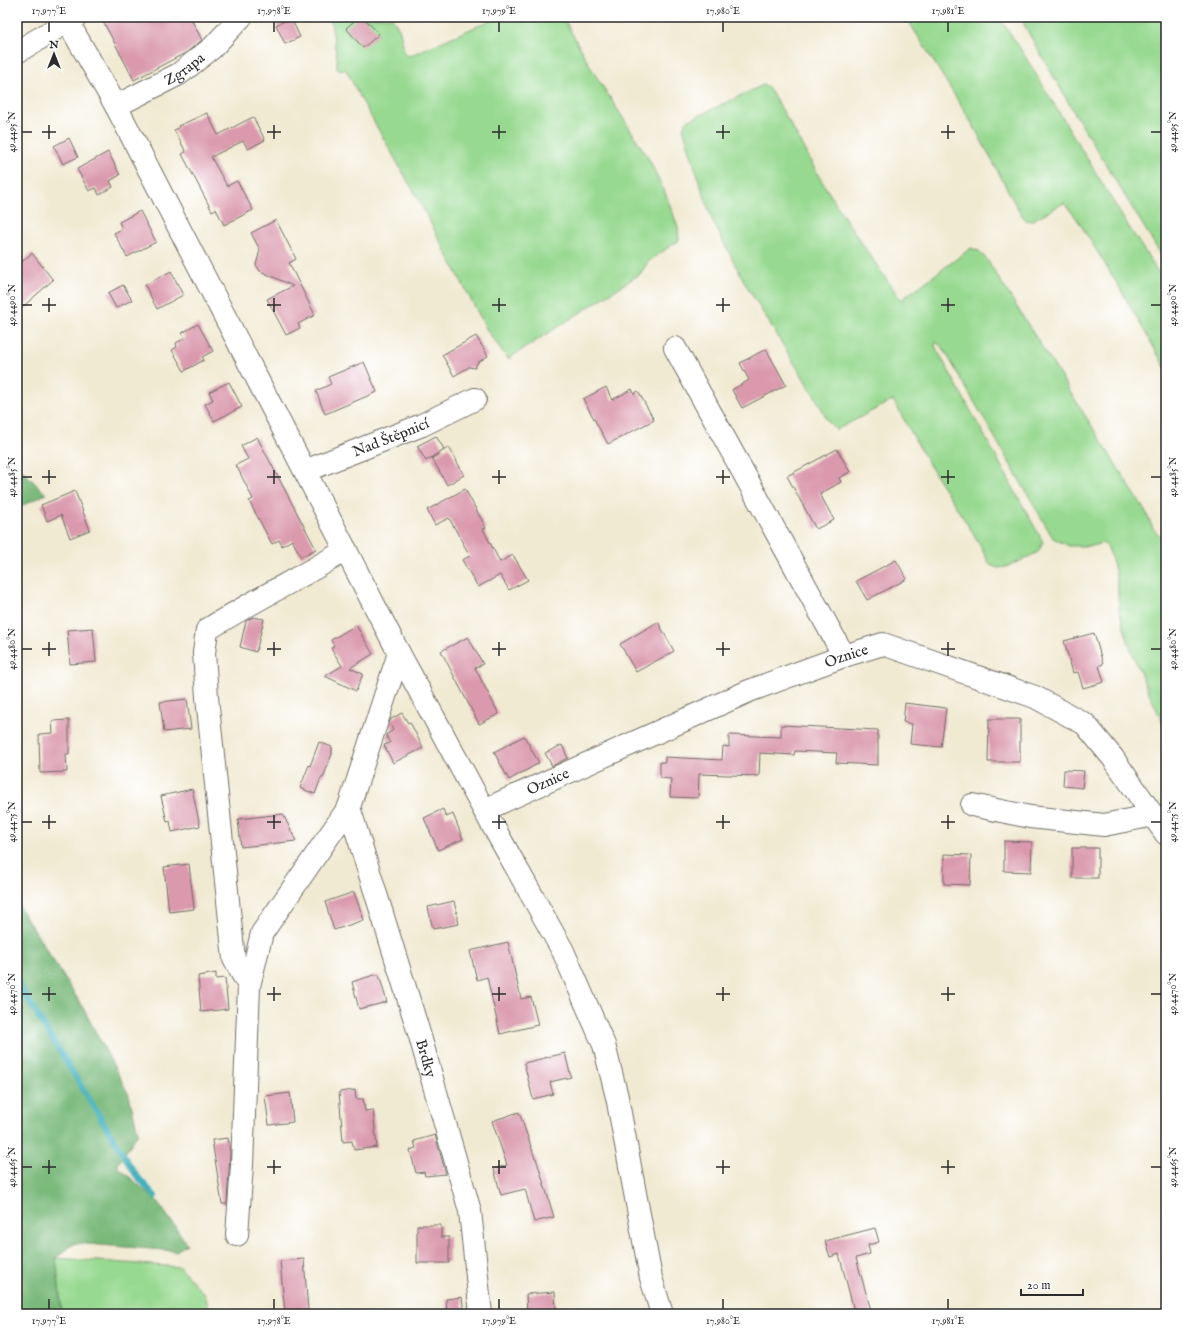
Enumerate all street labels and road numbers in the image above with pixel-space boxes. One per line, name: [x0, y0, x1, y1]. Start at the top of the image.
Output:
street label: Zgrapa: [161, 48, 209, 90]
street label: Nad Štěpnicí: [350, 414, 433, 461]
street label: Oznice: [822, 640, 871, 672]
street label: Oznice: [524, 764, 572, 800]
street label: Brdky: [411, 1037, 440, 1080]

